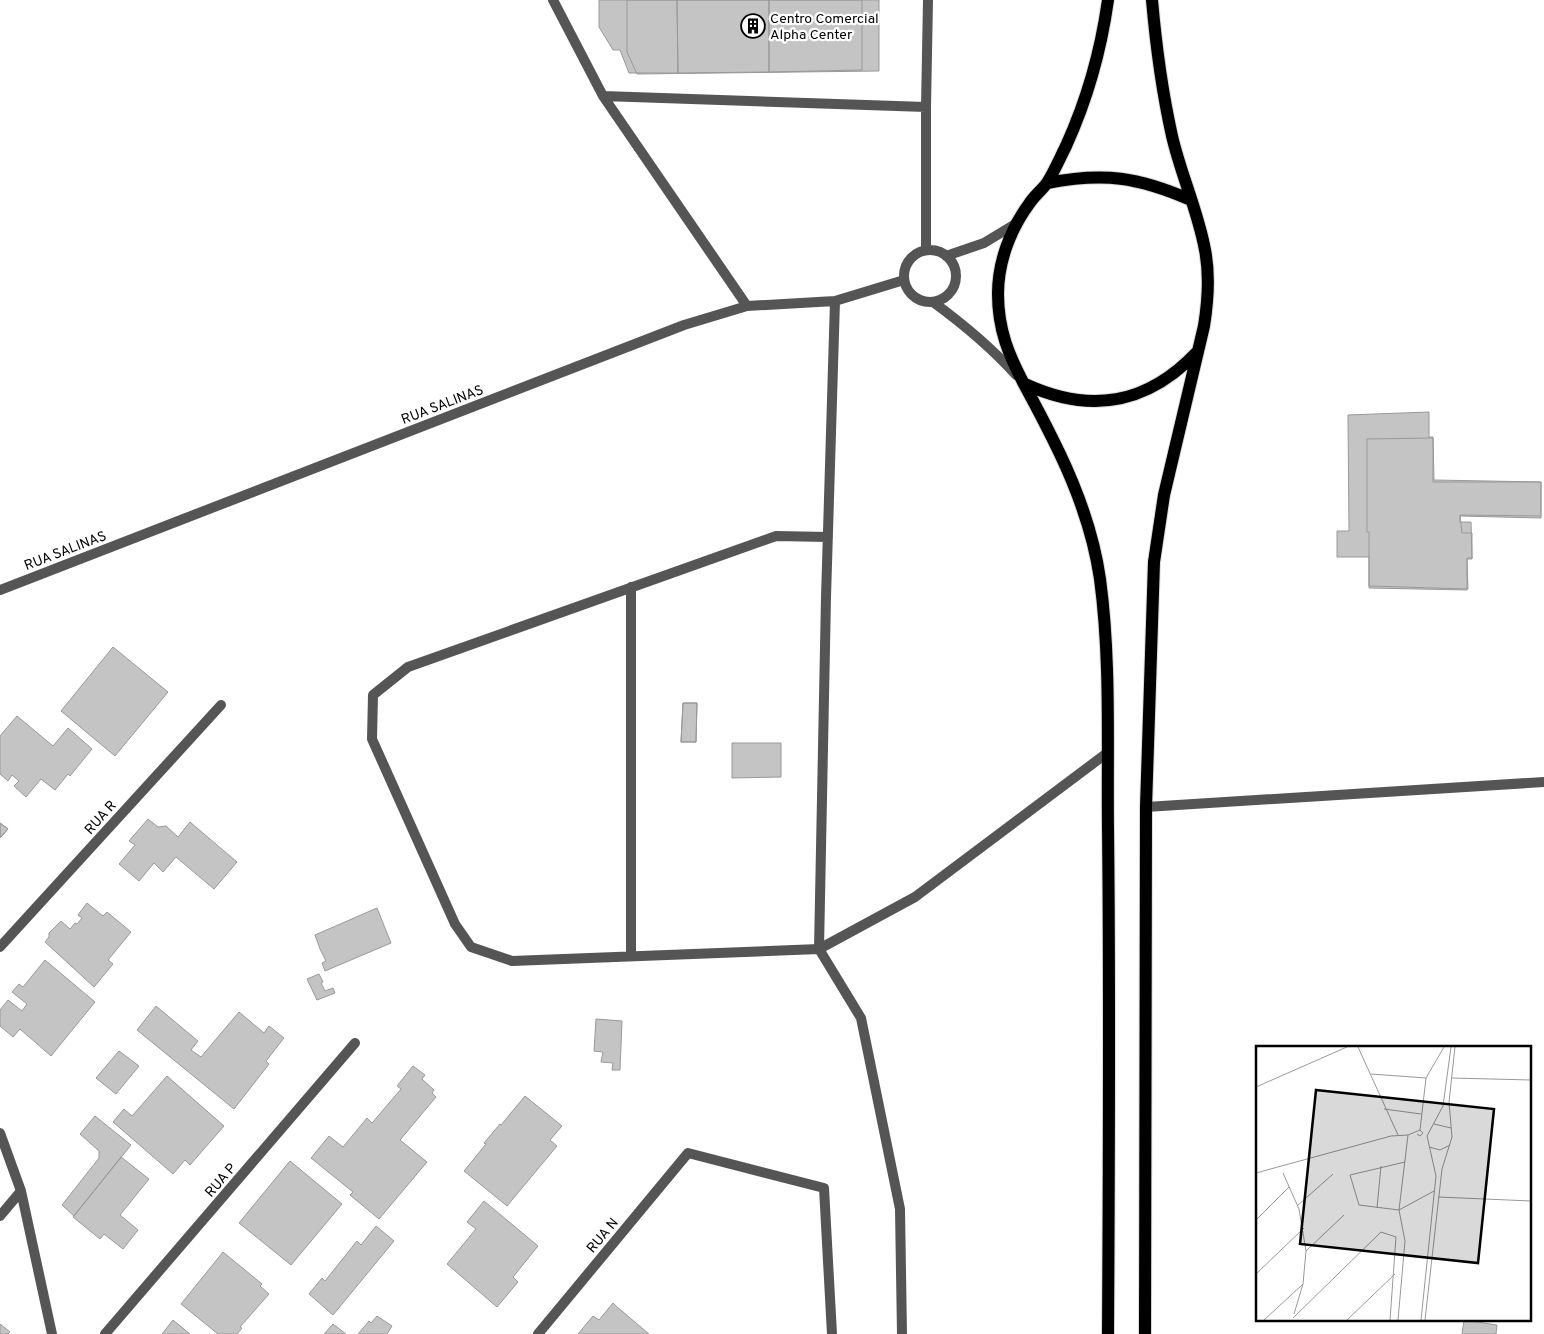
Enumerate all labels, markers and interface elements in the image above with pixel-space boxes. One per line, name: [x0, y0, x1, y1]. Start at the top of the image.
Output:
place label: Centro Comercial Alpha Center: [770, 11, 879, 44]
building icon: Centro Comercial Alpha Center: [740, 13, 766, 39]
street label: RUA SALINAS: [399, 382, 486, 429]
street label: RUA SALINAS: [22, 528, 109, 575]
street label: RUA R: [81, 798, 121, 838]
inset map: [1256, 1046, 1532, 1322]
street label: RUA P: [202, 1160, 241, 1201]
street label: RUA N: [584, 1215, 623, 1257]

